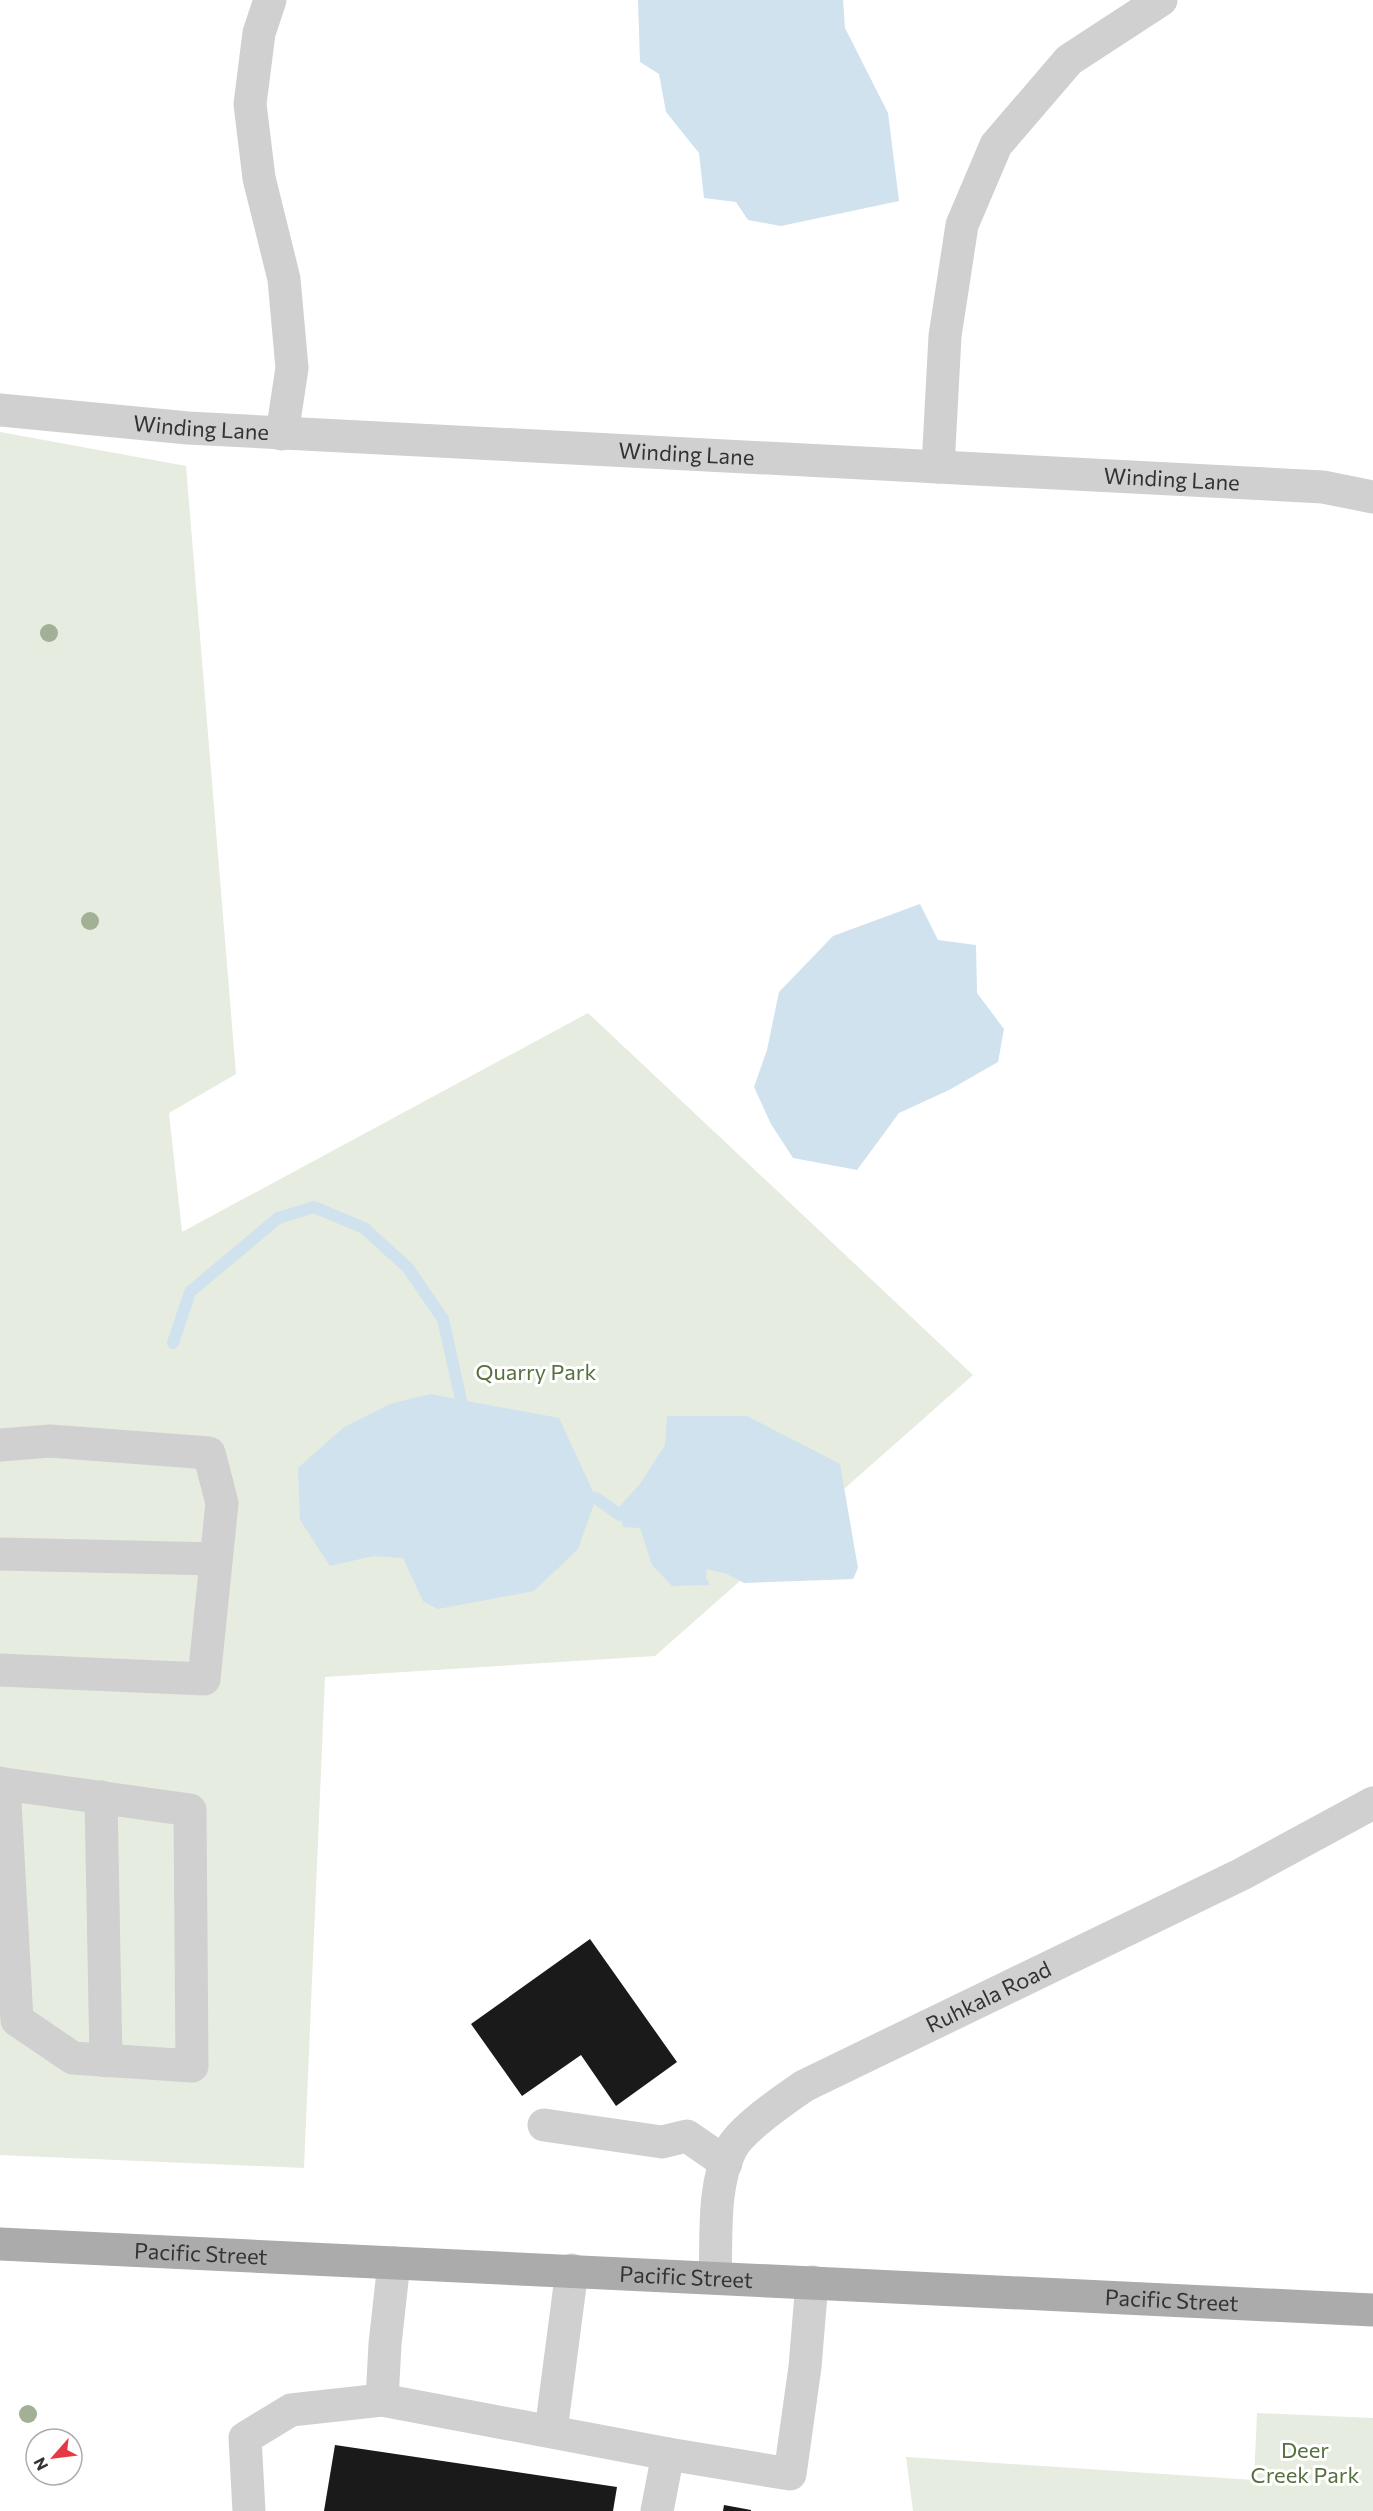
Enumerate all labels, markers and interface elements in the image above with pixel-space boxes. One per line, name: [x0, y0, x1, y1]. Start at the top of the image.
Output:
street label: Winding Lane: [132, 409, 270, 445]
street label: Winding Lane: [618, 436, 755, 470]
street label: Winding Lane: [1103, 462, 1241, 496]
park label: Quarry Park: [476, 1358, 597, 1385]
street label: Ruhkala Road: [921, 1955, 1055, 2038]
street label: Pacific Street: [133, 2236, 268, 2270]
street label: Pacific Street: [619, 2260, 754, 2293]
street label: Pacific Street: [1104, 2283, 1239, 2317]
north arrow: [24, 2427, 84, 2487]
park label: Deer Creek Park: [1251, 2436, 1359, 2488]
text: N: [29, 2455, 52, 2474]

